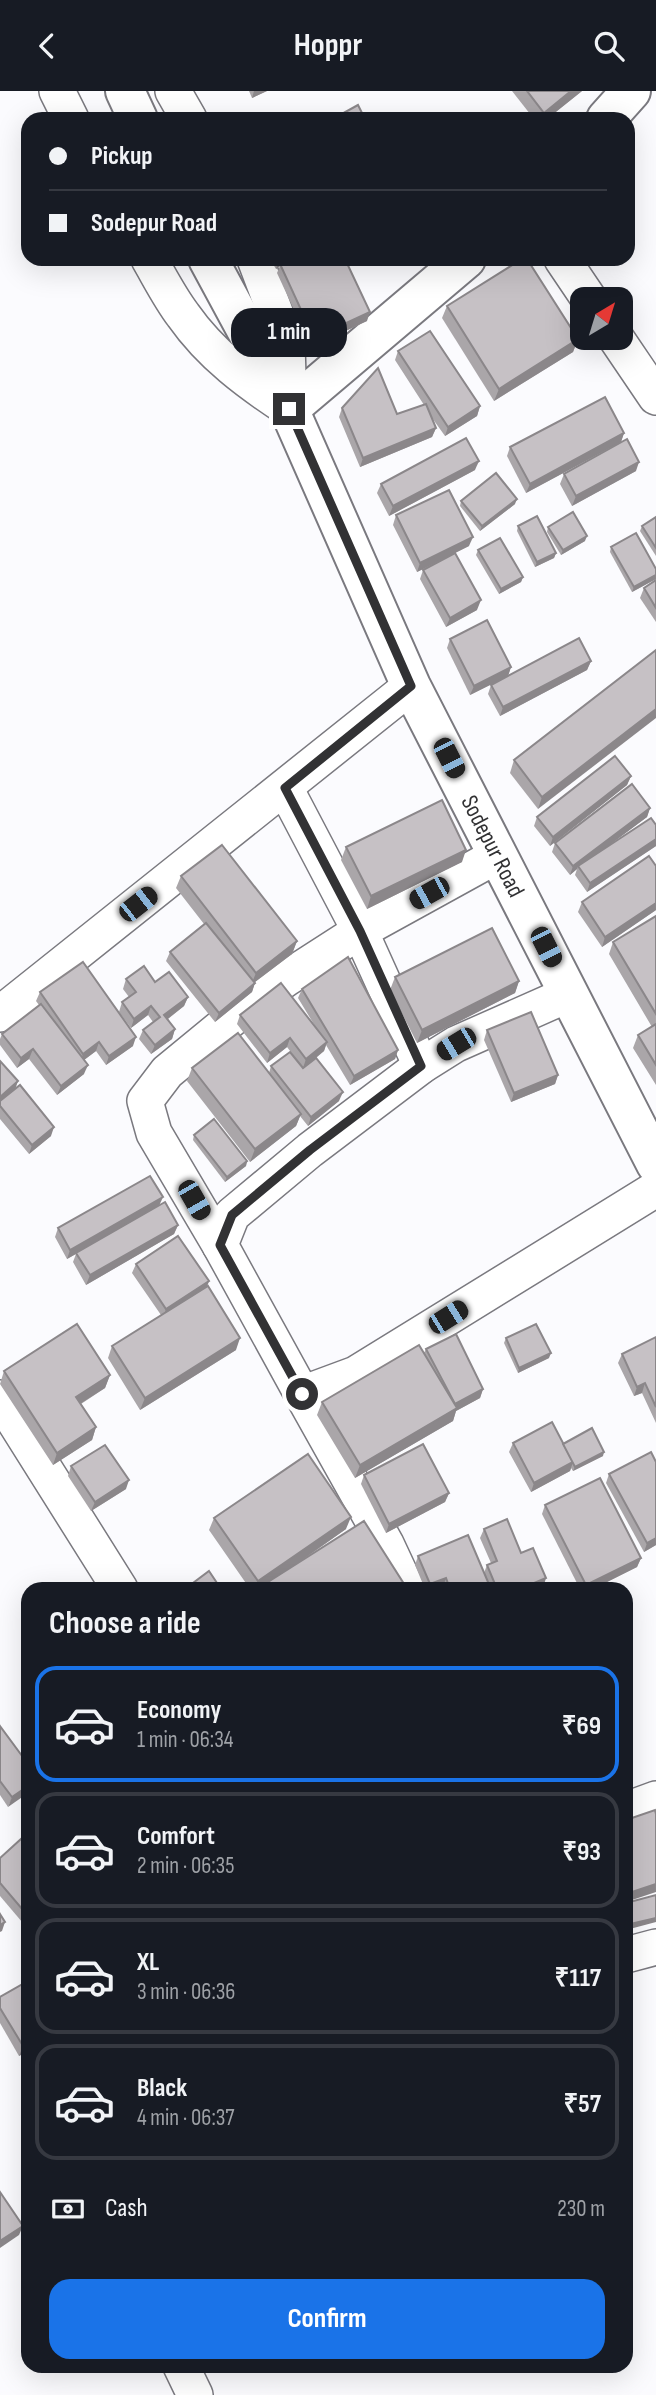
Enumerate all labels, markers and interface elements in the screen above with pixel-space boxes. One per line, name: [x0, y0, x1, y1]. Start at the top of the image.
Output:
text: Hoppr: [294, 26, 362, 65]
icon: back: [28, 27, 66, 65]
icon: search: [590, 27, 628, 65]
text: Pickup: [91, 141, 153, 172]
text: Sodepur Road: [91, 208, 217, 239]
north arrow: [570, 287, 634, 350]
map controls: [570, 287, 633, 350]
callout: 1 min: [231, 307, 347, 357]
text: 1 min: [268, 318, 310, 346]
route end: [273, 393, 305, 425]
car: [431, 735, 468, 781]
street label: Sodepur Road: [455, 790, 531, 902]
car: [406, 874, 453, 912]
car: [115, 883, 162, 925]
car: [528, 924, 565, 970]
car: [433, 1024, 480, 1064]
car: [175, 1177, 214, 1223]
car: [425, 1297, 472, 1337]
route start: [286, 1378, 318, 1410]
text: Choose a ride: [49, 1604, 201, 1643]
icon: car: [53, 1693, 116, 1756]
text: Economy: [137, 1695, 221, 1726]
text: ₹69: [562, 1711, 601, 1742]
text: 1 min · 06:34: [137, 1726, 233, 1754]
icon: car: [53, 1819, 116, 1882]
text: Comfort: [137, 1821, 215, 1852]
text: ₹93: [562, 1837, 601, 1868]
text: 2 min · 06:35: [137, 1852, 234, 1880]
icon: car: [53, 1945, 116, 2008]
text: XL: [137, 1947, 159, 1978]
text: ₹117: [555, 1963, 601, 1994]
text: 3 min · 06:36: [137, 1978, 235, 2006]
icon: car: [53, 2071, 116, 2134]
text: Black: [137, 2073, 187, 2104]
text: ₹57: [563, 2089, 601, 2120]
text: 4 min · 06:37: [137, 2104, 235, 2132]
icon: cash: [49, 2190, 87, 2228]
text: Cash: [105, 2193, 148, 2224]
text: 230 m: [557, 2195, 605, 2223]
button: Confirm: [49, 2279, 605, 2359]

